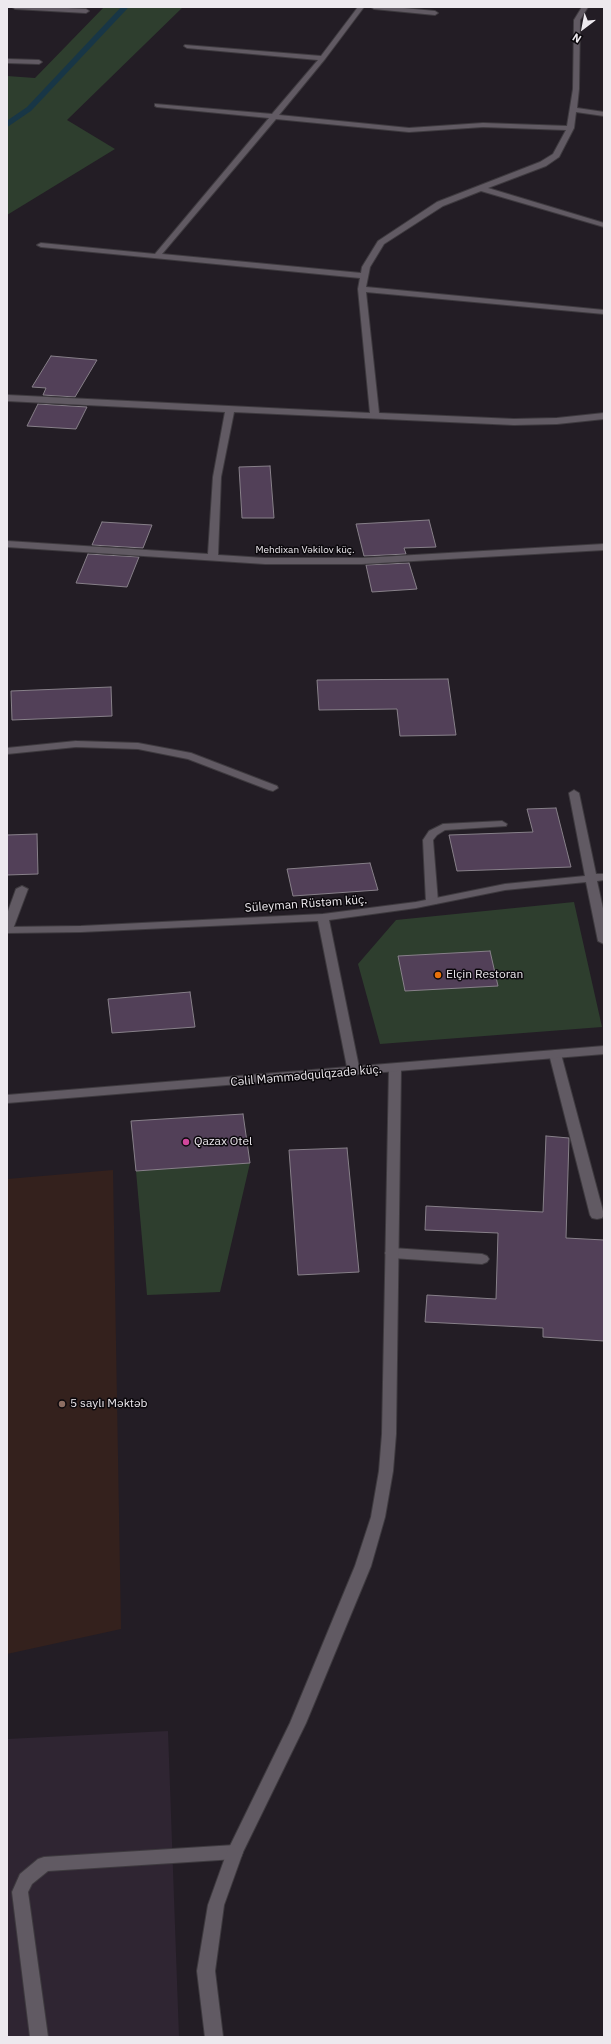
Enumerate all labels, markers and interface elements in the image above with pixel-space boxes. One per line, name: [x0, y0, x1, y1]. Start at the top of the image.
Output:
north arrow: [563, 8, 603, 48]
text: N: [570, 30, 584, 46]
street label: Mehdixan Vəkilov küç.: [255, 544, 355, 556]
street label: Süleyman Rüstəm küç.: [244, 893, 368, 915]
place label: Elçin Restoran: [446, 968, 523, 982]
marker: Elçin Restoran: [433, 970, 443, 980]
street label: Cəlil Məmmədqulqzadə küç.: [230, 1062, 382, 1090]
place label: Qazax Otel: [194, 1135, 252, 1149]
marker: Qazax Otel: [181, 1137, 191, 1147]
place label: 5 saylı Məktəb: [70, 1397, 148, 1411]
marker: 5 saylı Məktəb: [57, 1399, 67, 1409]

